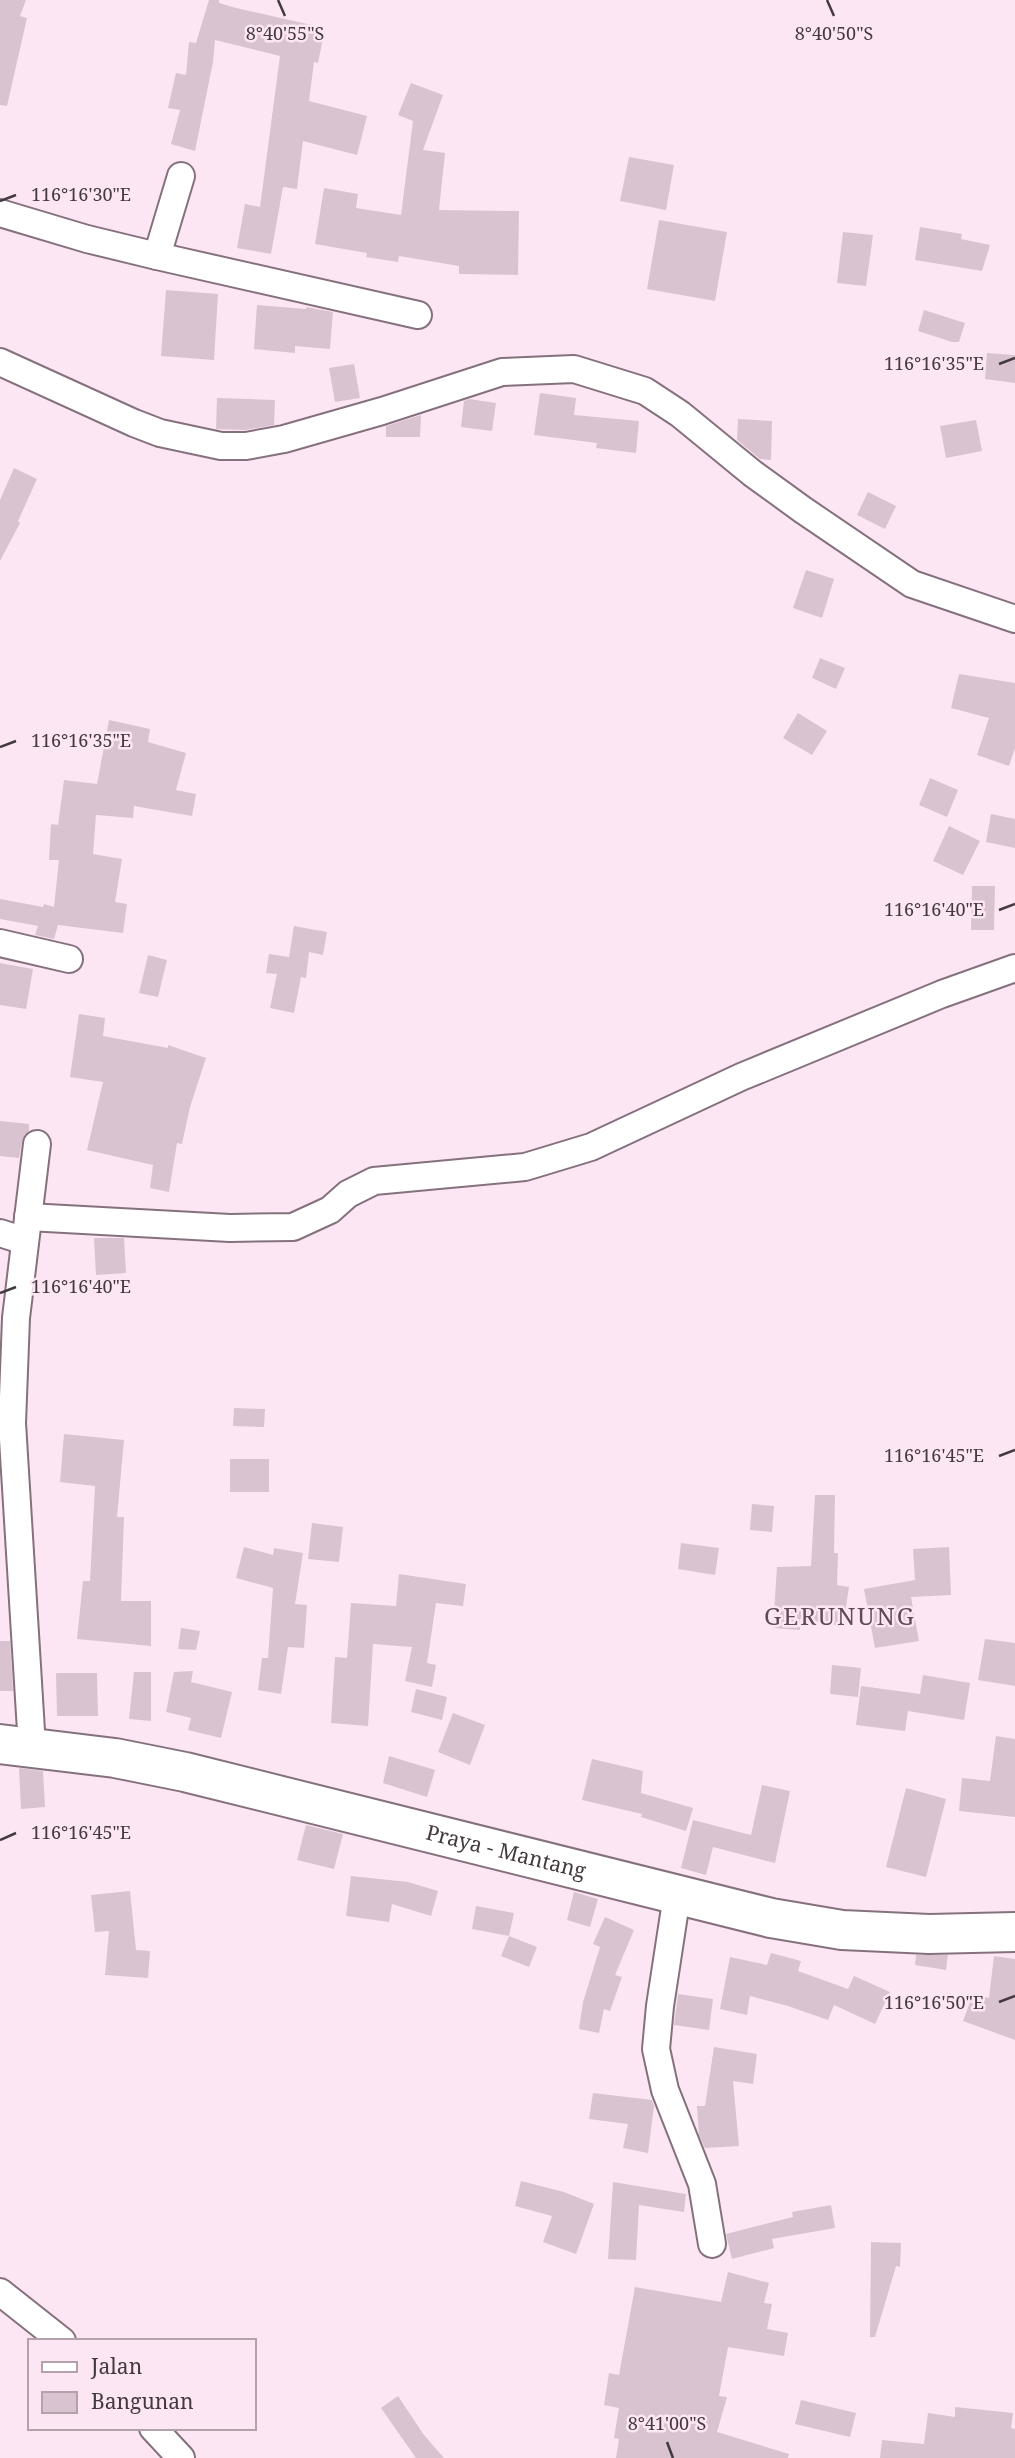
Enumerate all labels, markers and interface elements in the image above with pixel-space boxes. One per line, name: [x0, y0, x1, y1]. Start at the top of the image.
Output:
text: 8°40'55"S: [246, 21, 324, 45]
text: 8°40'50"S: [795, 21, 873, 45]
text: 116°16'30"E: [31, 182, 131, 206]
text: 116°16'35"E: [884, 351, 984, 375]
text: 116°16'35"E: [31, 728, 131, 752]
text: 116°16'40"E: [884, 897, 984, 921]
text: 116°16'40"E: [31, 1274, 131, 1298]
text: 116°16'45"E: [884, 1443, 984, 1467]
district label: GERUNUNG: [764, 1599, 916, 1632]
street label: Praya - Mantang: [423, 1818, 590, 1885]
text: 116°16'45"E: [31, 1820, 131, 1844]
text: 116°16'50"E: [884, 1990, 984, 2014]
legend: [28, 2339, 256, 2430]
text: Jalan: [90, 2352, 142, 2380]
text: Bangunan: [91, 2387, 194, 2415]
text: 8°41'00"S: [628, 2411, 706, 2435]

